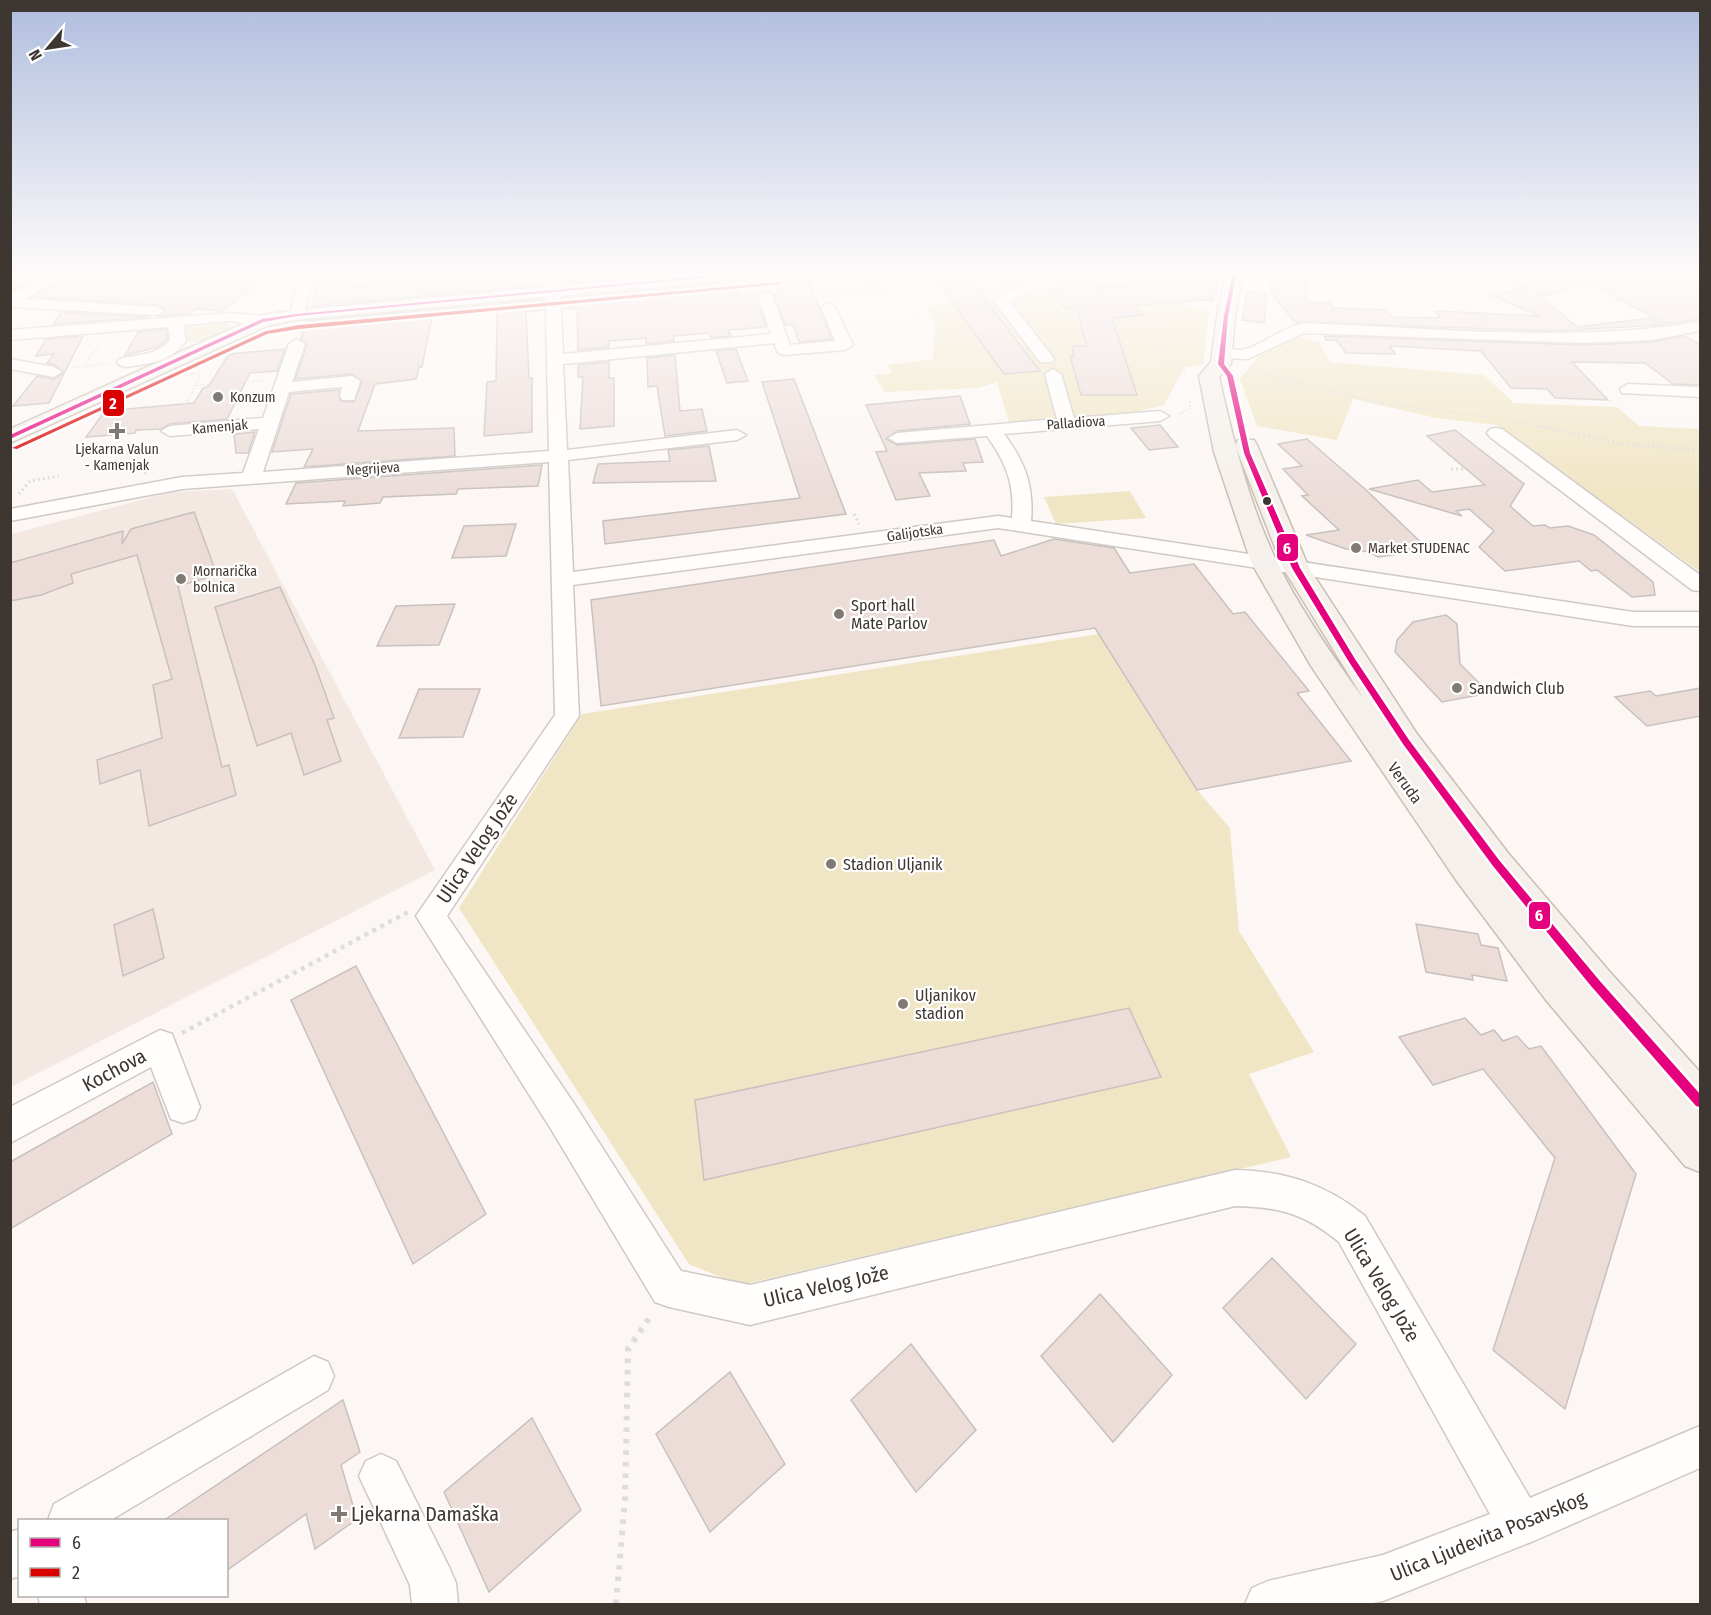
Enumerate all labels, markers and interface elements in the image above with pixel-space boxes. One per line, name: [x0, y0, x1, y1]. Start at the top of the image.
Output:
north arrow: [18, 18, 78, 78]
text: N: [25, 46, 46, 64]
line badge: 2: [102, 389, 125, 417]
place label: Konzum: [230, 389, 275, 406]
marker: Konzum: [211, 390, 225, 404]
text: 2: [108, 394, 117, 413]
street label: Palladiova: [1046, 412, 1106, 434]
street label: Kamenjak: [191, 416, 249, 438]
marker: Ljekarna Valun - Kamenjak: [110, 424, 124, 438]
place label: Ljekarna Valun - Kamenjak: [75, 441, 159, 474]
street label: Negrijeva: [346, 459, 401, 479]
unlabelled marker: [1261, 495, 1273, 507]
street label: Galijotska: [886, 521, 944, 545]
line badge: 6: [1276, 533, 1299, 562]
text: 6: [1283, 539, 1291, 558]
place label: Market STUDENAC: [1368, 540, 1470, 557]
marker: Market STUDENAC: [1349, 541, 1363, 555]
place label: Mornarička bolnica: [193, 563, 257, 596]
marker: Mornarička bolnica: [174, 572, 188, 586]
place label: Sport hall Mate Parlov: [851, 596, 927, 633]
marker: Sport hall Mate Parlov: [832, 607, 846, 621]
place label: Sandwich Club: [1469, 679, 1564, 698]
marker: Sandwich Club: [1450, 681, 1464, 695]
street label: Veruda: [1384, 759, 1426, 807]
street label: Ulica Velog Jože: [431, 788, 523, 908]
place label: Stadion Uljanik: [843, 855, 943, 874]
marker: Stadion Uljanik: [824, 857, 838, 871]
line badge: 6: [1528, 901, 1551, 930]
text: 6: [1535, 906, 1543, 925]
place label: Uljanikov stadion: [915, 986, 976, 1023]
marker: Uljanikov stadion: [896, 997, 910, 1011]
street label: Kochova: [78, 1043, 150, 1097]
street label: Ulica Velog Jože: [1339, 1224, 1425, 1346]
street label: Ulica Velog Jože: [761, 1260, 891, 1312]
street label: Ulica Ljudevita Posavskog: [1387, 1486, 1590, 1586]
place label: Ljekarna Damaška: [351, 1502, 499, 1526]
marker: Ljekarna Damaška: [332, 1507, 346, 1521]
legend: [18, 1519, 228, 1597]
text: 6: [72, 1532, 81, 1554]
text: 2: [72, 1562, 80, 1584]

